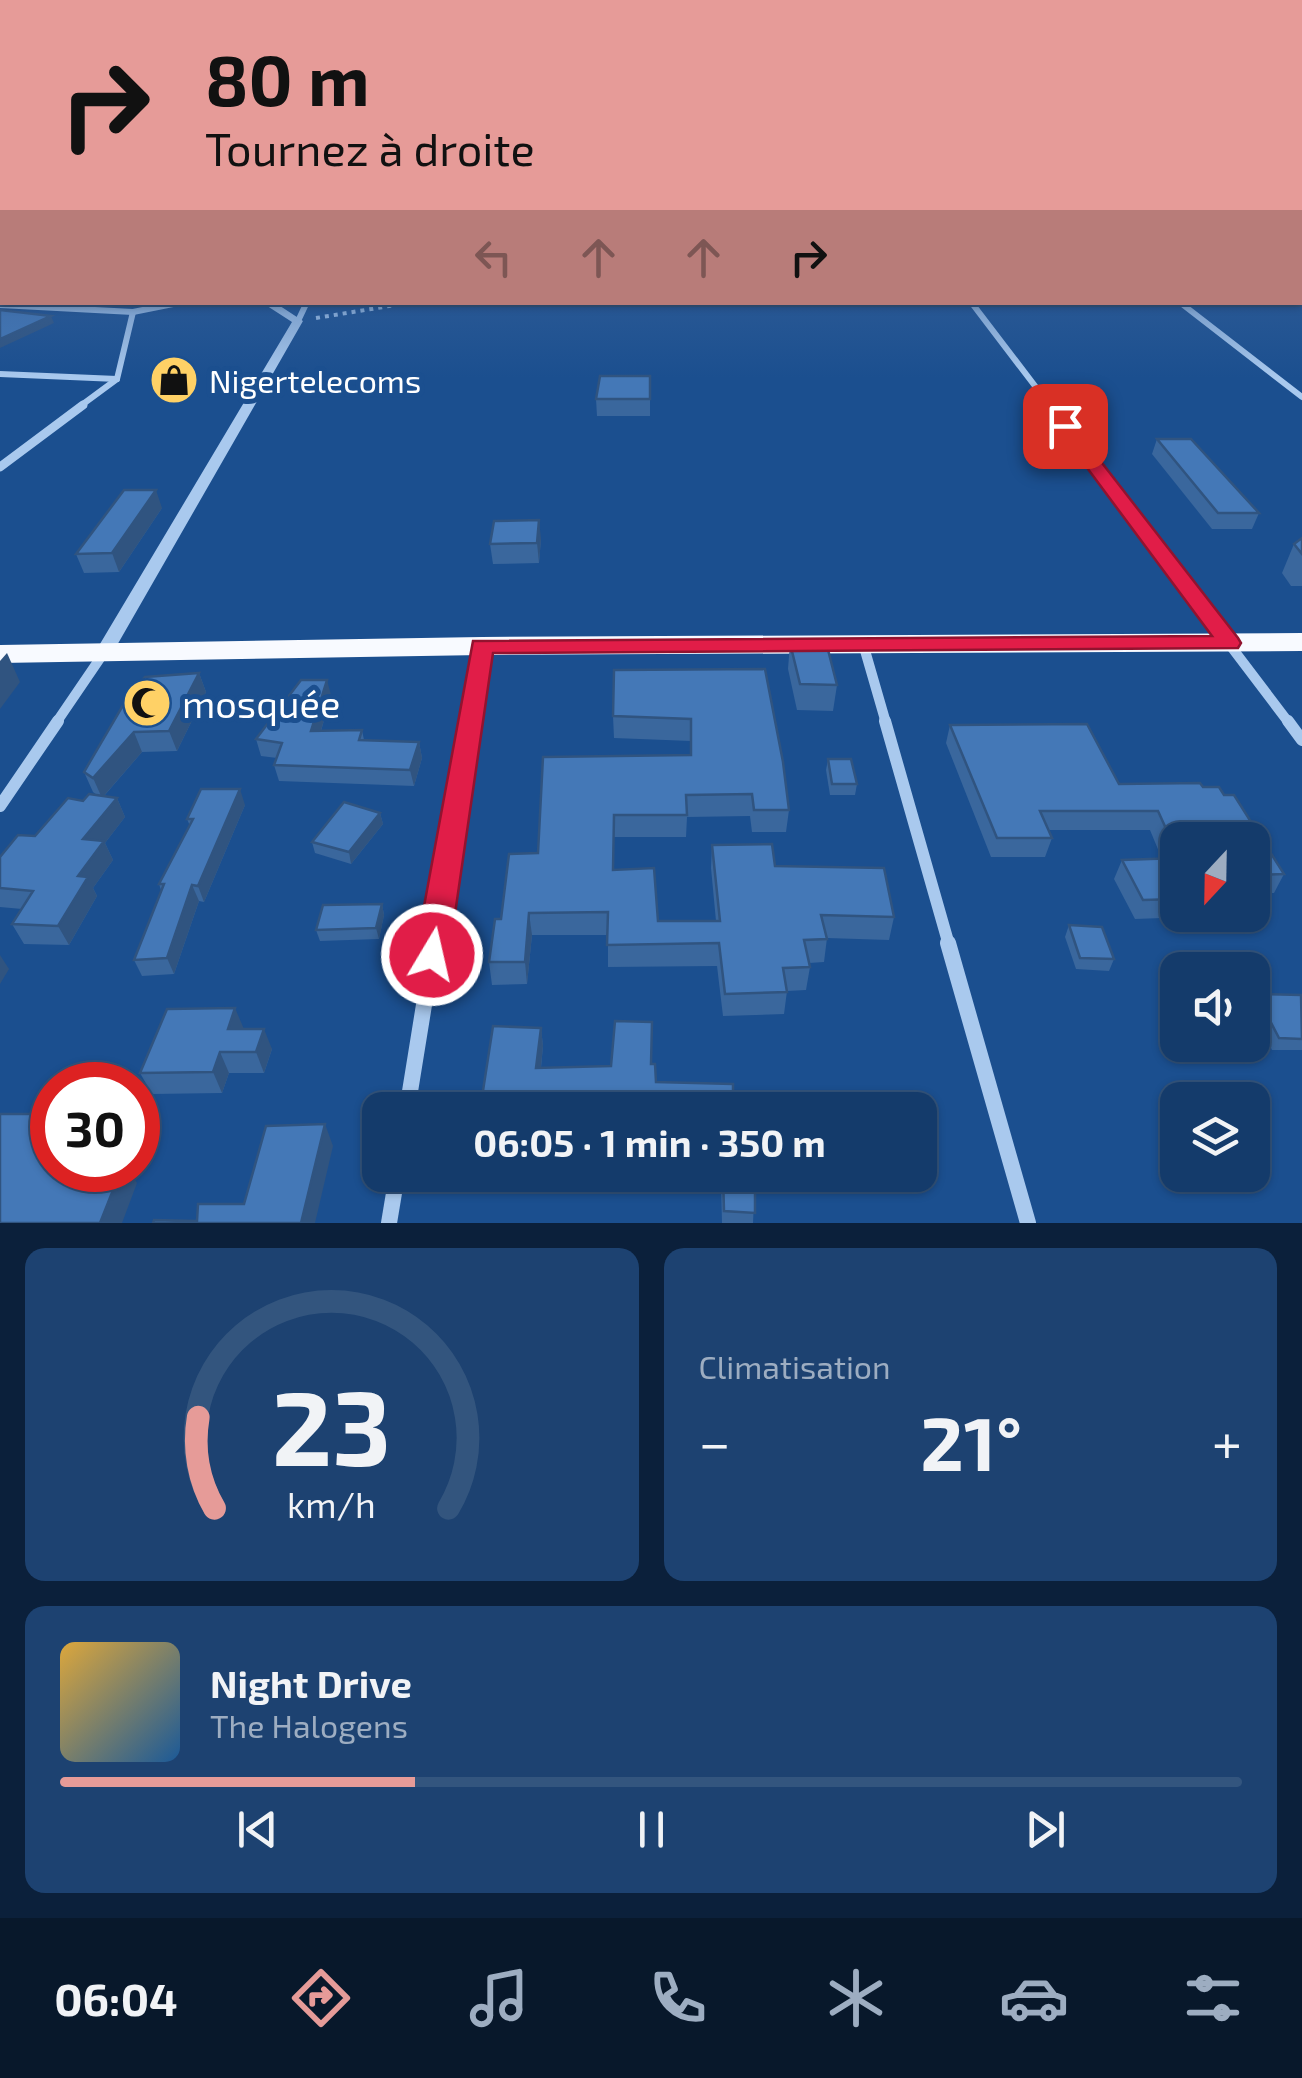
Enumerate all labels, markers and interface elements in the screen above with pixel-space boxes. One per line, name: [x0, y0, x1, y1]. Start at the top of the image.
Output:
text: 80 m: [205, 36, 370, 120]
icon: right: [40, 40, 170, 170]
text: Tournez à droite: [205, 121, 535, 175]
icon: left: [466, 230, 521, 285]
icon: ahead: [571, 230, 626, 285]
icon: ahead: [676, 230, 731, 285]
icon: right: [781, 230, 836, 285]
shop icon: Nigertelecoms: [148, 354, 200, 406]
place label: Nigertelecoms: [209, 361, 421, 399]
pin: [1023, 384, 1108, 469]
icon: arrive: [1038, 399, 1093, 454]
mosque icon: mosquée: [121, 677, 173, 729]
place label: mosquée: [182, 680, 340, 726]
north arrow: [1160, 822, 1270, 932]
map controls: [1160, 822, 1270, 1192]
position arrow: [380, 903, 484, 1007]
button: sound: [1160, 952, 1270, 1062]
speed limit sign: 30: [30, 1062, 160, 1192]
button: layers: [1160, 1082, 1270, 1192]
text: 06:05 · 1 min · 350 m: [473, 1119, 826, 1165]
text: Climatisation: [699, 1347, 891, 1385]
text: 23: [272, 1362, 391, 1487]
text: 21°: [920, 1396, 1022, 1486]
text: −: [699, 1408, 731, 1474]
text: +: [1212, 1408, 1242, 1474]
text: km/h: [287, 1482, 376, 1525]
text: Night Drive: [210, 1660, 412, 1706]
text: The Halogens: [210, 1706, 408, 1744]
icon: previous: [230, 1802, 285, 1857]
icon: pause: [624, 1802, 679, 1857]
icon: next: [1018, 1802, 1073, 1857]
icon: directions: [286, 1963, 356, 2033]
icon: music: [464, 1963, 534, 2033]
icon: phone: [643, 1963, 713, 2033]
icon: climate: [821, 1963, 891, 2033]
icon: car: [999, 1963, 1069, 2033]
icon: filters: [1178, 1963, 1248, 2033]
text: 06:04: [54, 1971, 178, 2025]

